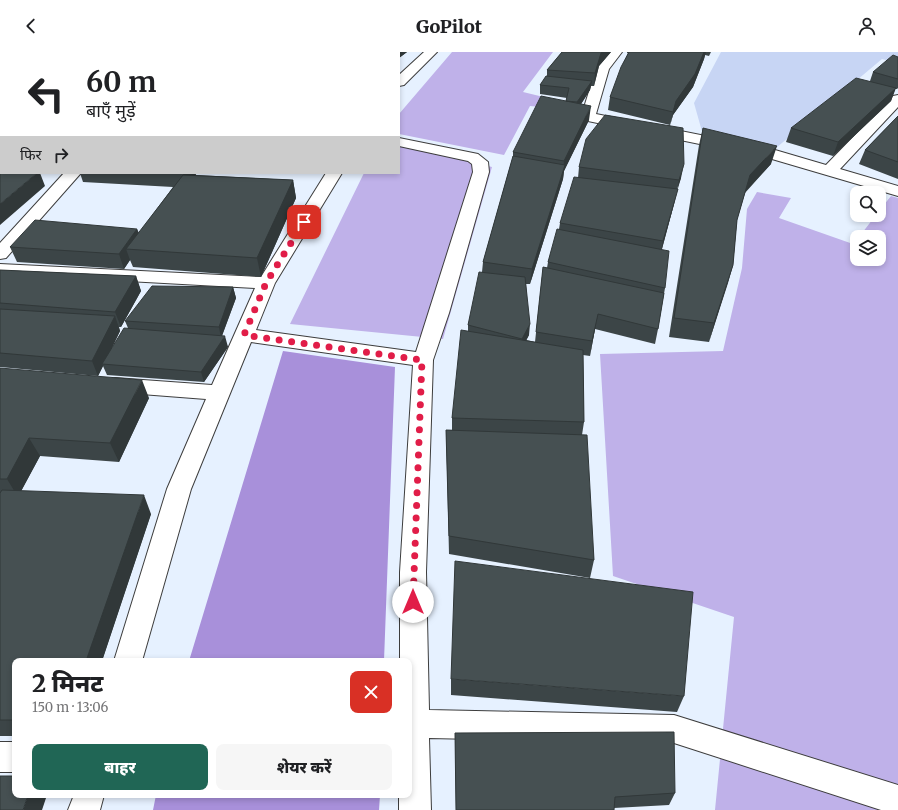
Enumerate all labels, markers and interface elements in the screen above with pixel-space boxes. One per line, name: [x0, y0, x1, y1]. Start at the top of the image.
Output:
icon: back: [20, 15, 42, 37]
text: GoPilot: [416, 15, 482, 38]
icon: person: [856, 15, 878, 37]
text: 60 m: [86, 64, 156, 100]
icon: left: [20, 68, 72, 120]
text: बाएँ मुड़ें: [86, 99, 136, 122]
icon: right: [50, 144, 72, 166]
text: फिर: [20, 145, 42, 164]
map controls: [850, 186, 886, 266]
button: search: [850, 186, 886, 222]
pin: [287, 205, 321, 239]
icon: arrive: [293, 211, 315, 233]
button: layers: [850, 230, 886, 266]
position arrow: [392, 581, 434, 623]
text: 2 मिनट: [32, 668, 103, 699]
button: close: [350, 671, 392, 713]
text: 150 m · 13:06: [32, 699, 108, 716]
button: बाहर: [32, 744, 208, 790]
button: शेयर करें: [216, 744, 392, 790]

